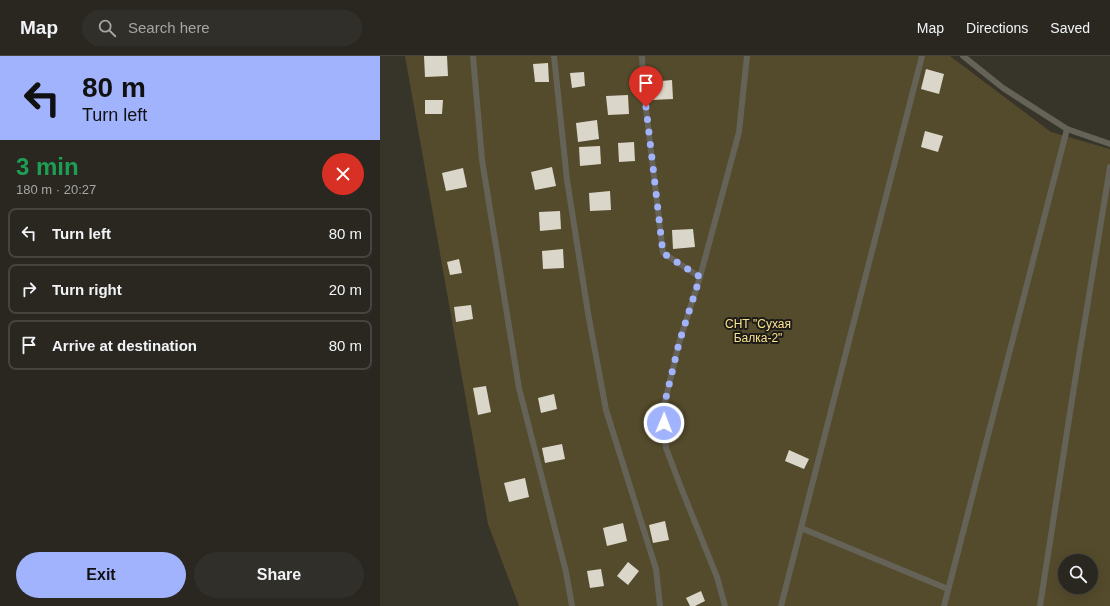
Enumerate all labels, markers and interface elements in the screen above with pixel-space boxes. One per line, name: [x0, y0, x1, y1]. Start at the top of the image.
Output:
search box: [82, 10, 362, 46]
text: Map: [20, 17, 58, 38]
icon: search: [96, 17, 118, 39]
text: Search here: [128, 19, 210, 36]
text: Map: [917, 20, 944, 36]
text: Directions: [966, 20, 1028, 36]
text: Saved: [1050, 20, 1090, 36]
pin: [629, 66, 663, 107]
icon: left: [16, 72, 68, 124]
text: 80 m: [82, 72, 146, 103]
icon: arrive: [635, 72, 657, 94]
text: Turn left: [82, 105, 147, 125]
text: 3 min: [16, 153, 79, 180]
button: close: [322, 153, 364, 195]
text: 180 m · 20:27: [16, 182, 96, 197]
icon: left: [18, 222, 40, 244]
text: Turn left: [52, 225, 111, 242]
text: 80 m: [329, 225, 362, 242]
icon: right: [18, 278, 40, 300]
text: Turn right: [52, 281, 122, 298]
text: 20 m: [329, 281, 362, 298]
park label: СНТ "Сухая Балка-2": [725, 317, 791, 345]
icon: arrive: [18, 334, 40, 356]
text: Arrive at destination: [52, 337, 197, 354]
text: 80 m: [329, 337, 362, 354]
position arrow: [643, 402, 685, 444]
button: Exit: [16, 552, 186, 598]
button: Share: [194, 552, 364, 598]
map controls: [1058, 554, 1098, 594]
button: search: [1058, 554, 1098, 594]

